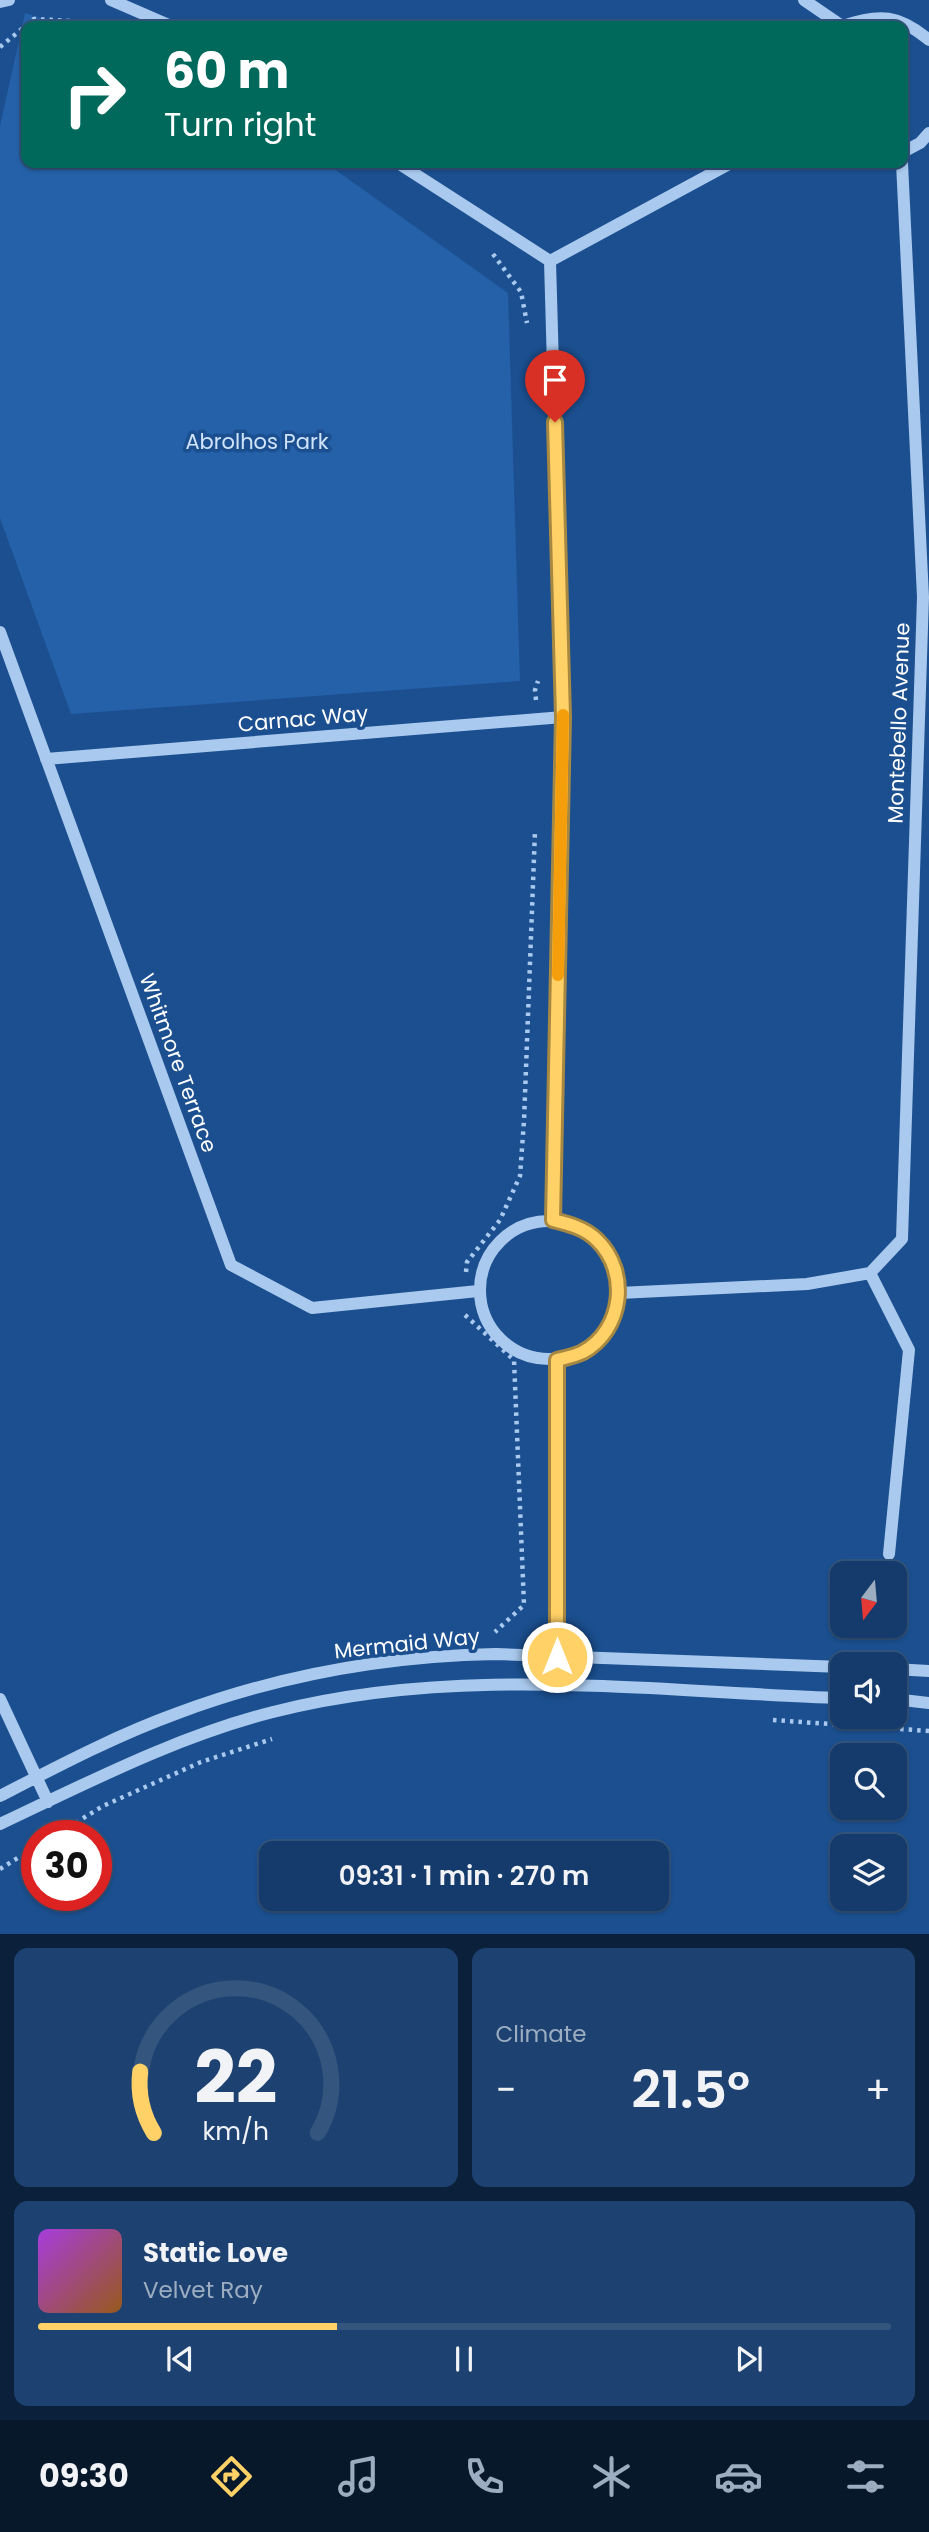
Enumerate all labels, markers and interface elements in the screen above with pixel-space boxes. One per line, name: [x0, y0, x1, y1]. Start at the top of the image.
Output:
text: 60 m: [164, 37, 289, 105]
icon: right: [49, 49, 140, 140]
text: Turn right: [164, 102, 316, 147]
pin: [525, 350, 585, 422]
icon: arrive: [536, 361, 574, 399]
park label: Abrolhos Park: [185, 427, 329, 456]
street label: Montebello Avenue: [881, 622, 917, 824]
street label: Carnac Way: [237, 698, 370, 739]
street label: Whitmore Terrace: [133, 969, 224, 1156]
north arrow: [830, 1561, 906, 1638]
map controls: [830, 1561, 907, 1911]
position arrow: [520, 1620, 594, 1694]
street label: Mermaid Way: [333, 1621, 481, 1666]
button: sound: [830, 1652, 907, 1729]
button: search: [830, 1743, 907, 1820]
speed limit sign: 30: [21, 1820, 112, 1911]
button: layers: [830, 1834, 907, 1911]
text: 09:31 · 1 min · 270 m: [339, 1858, 589, 1894]
text: Climate: [496, 2018, 586, 2050]
text: 22: [194, 2028, 277, 2129]
text: 21.5°: [631, 2053, 750, 2126]
text: −: [496, 2063, 516, 2116]
text: +: [865, 2063, 891, 2116]
text: km/h: [202, 2114, 269, 2149]
text: Static Love: [143, 2235, 288, 2271]
text: Velvet Ray: [143, 2274, 263, 2306]
icon: previous: [161, 2340, 199, 2378]
icon: pause: [445, 2340, 483, 2378]
icon: next: [730, 2340, 768, 2378]
icon: directions: [207, 2452, 256, 2501]
icon: music: [334, 2452, 383, 2501]
icon: phone: [460, 2452, 509, 2501]
icon: climate: [587, 2452, 636, 2501]
icon: car: [714, 2452, 763, 2501]
icon: filters: [841, 2452, 890, 2501]
text: 09:30: [39, 2453, 129, 2498]

